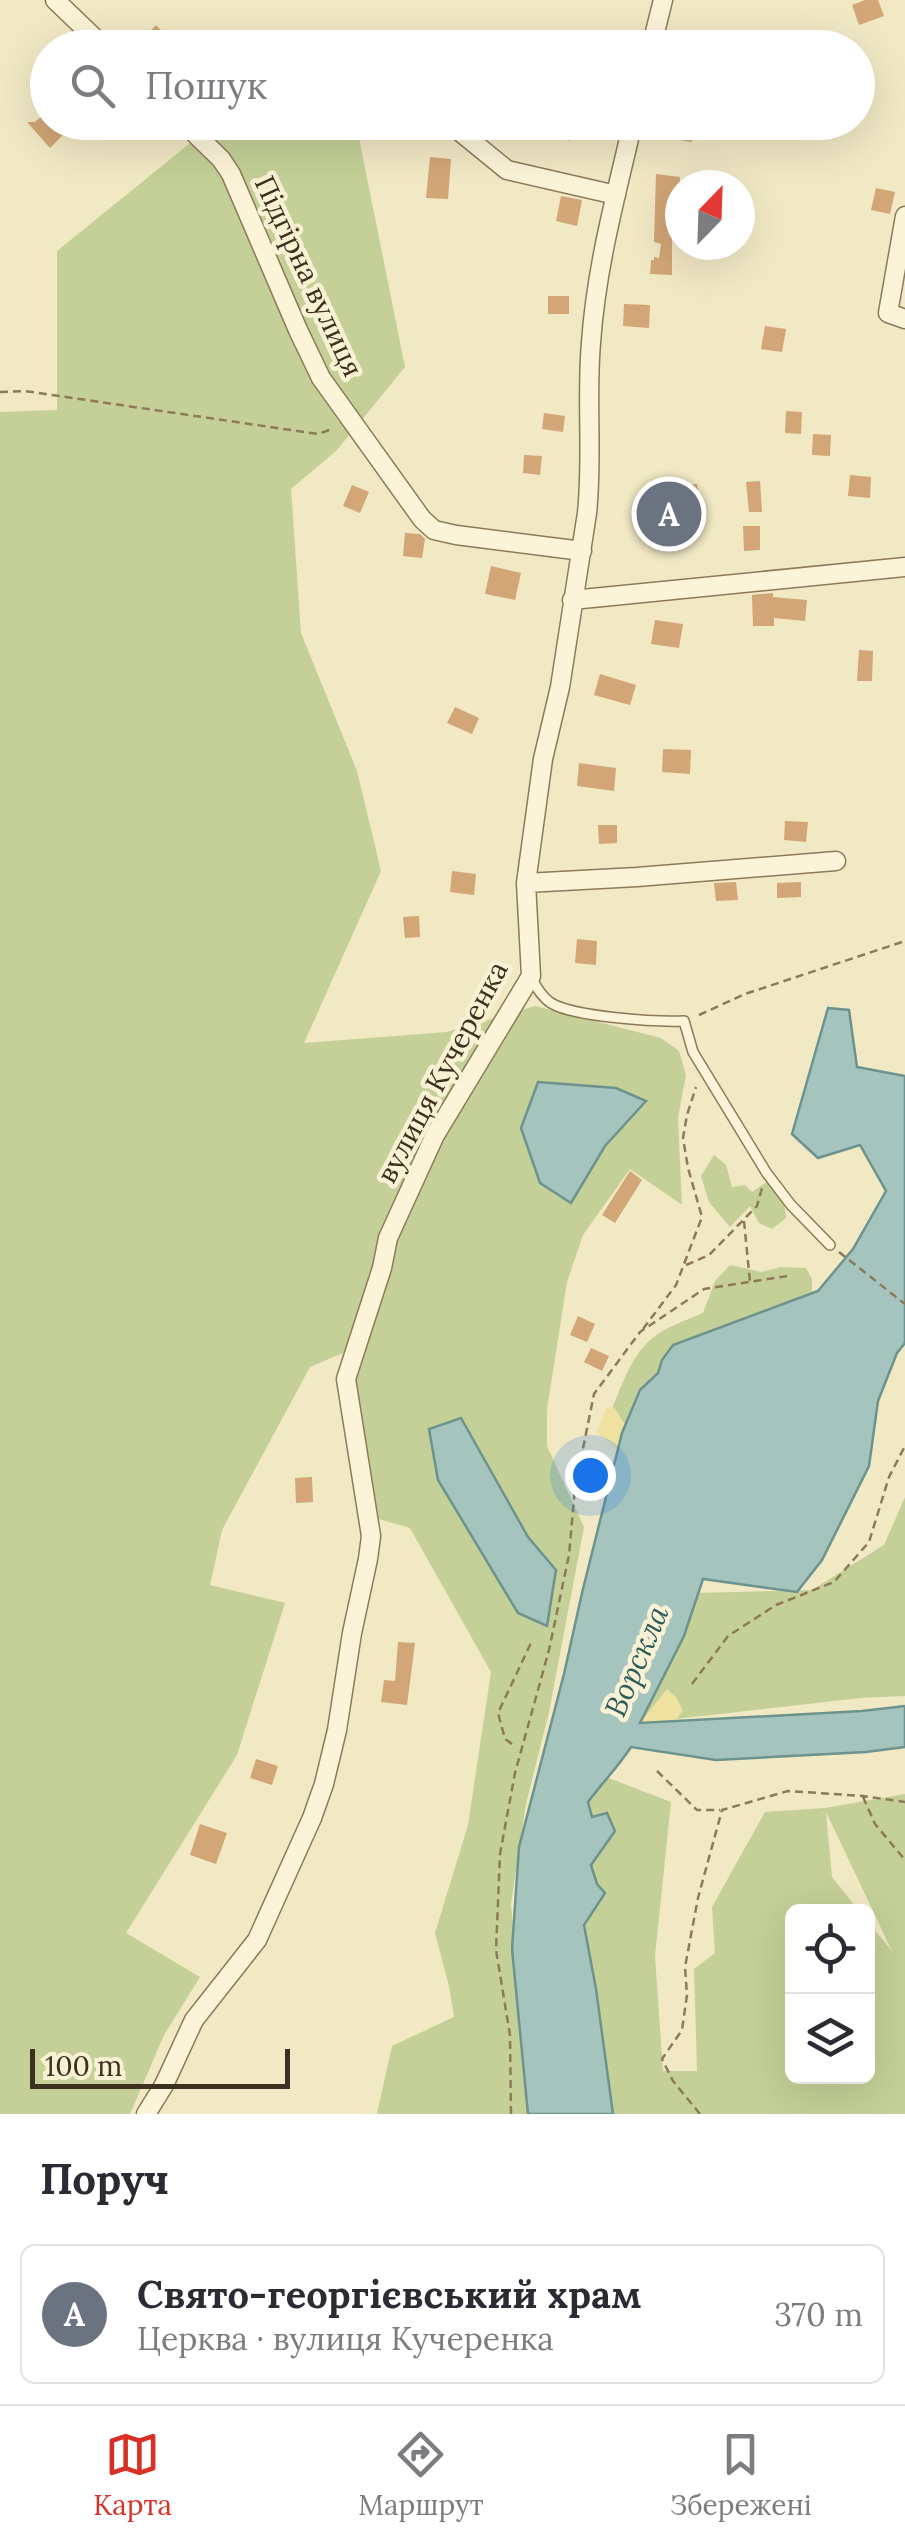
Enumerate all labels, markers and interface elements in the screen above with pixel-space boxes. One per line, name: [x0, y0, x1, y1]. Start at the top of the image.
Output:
search box: [30, 30, 875, 140]
icon: search: [65, 58, 120, 113]
text: Пошук: [145, 61, 267, 109]
street label: Підгірна вулиця: [247, 170, 371, 382]
north arrow: [665, 170, 755, 260]
pin: A: [636, 476, 702, 552]
street label: вулиця Кучеренка: [368, 955, 516, 1189]
your location: [565, 1450, 616, 1501]
water label: Ворскла: [596, 1599, 676, 1722]
map controls: [785, 1904, 875, 2084]
button: locate: [785, 1904, 875, 1994]
button: layers: [785, 1994, 875, 2084]
scale bar: [30, 2044, 290, 2088]
text: 100 m: [45, 2048, 122, 2084]
text: Поруч: [40, 2152, 169, 2206]
text: Свято-георгієвський храм: [137, 2270, 641, 2318]
text: A: [64, 2294, 85, 2335]
text: 370 m: [774, 2294, 863, 2335]
text: Церква · вулиця Кучеренка: [137, 2318, 554, 2359]
tab: Карта: [93, 2427, 172, 2523]
tab: Маршрут: [358, 2427, 484, 2523]
tab: Збережені: [670, 2427, 812, 2523]

